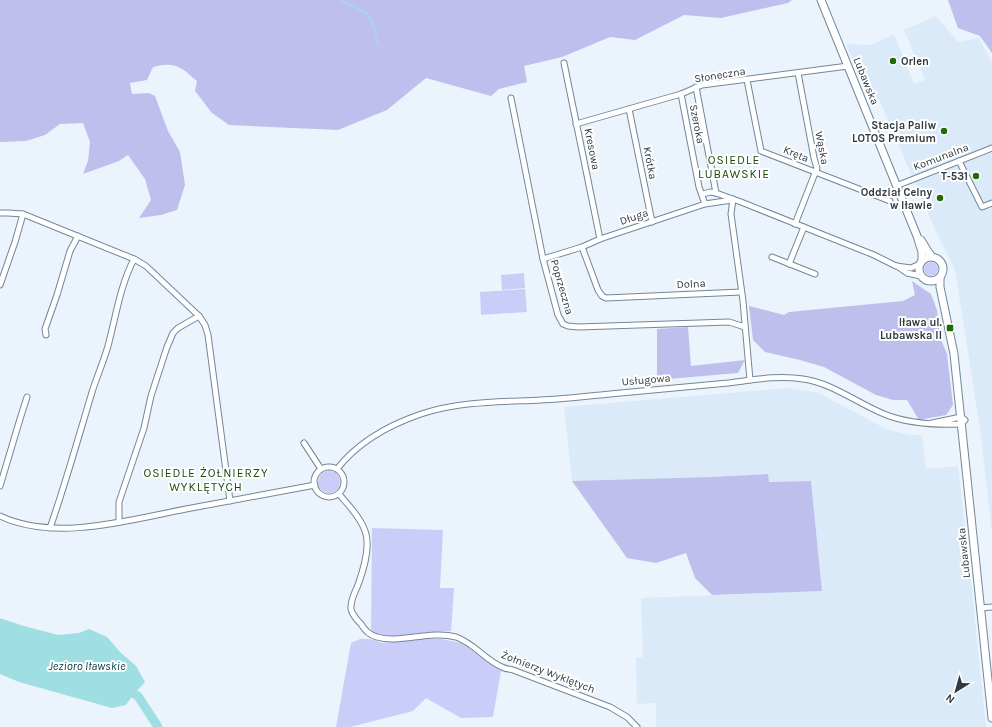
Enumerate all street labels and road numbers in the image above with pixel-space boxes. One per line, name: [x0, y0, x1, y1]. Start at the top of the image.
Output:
street label: Lubawska: [851, 55, 881, 107]
street label: Słoneczna: [693, 65, 747, 85]
street label: Szeroka: [687, 103, 707, 145]
street label: Kresowa: [582, 127, 602, 171]
street label: Wąska: [812, 130, 832, 166]
street label: Komunalna: [912, 141, 970, 173]
street label: Kręta: [781, 143, 811, 165]
street label: Krótka: [640, 146, 660, 180]
street label: Długa: [618, 206, 650, 228]
street label: Poprzeczna: [548, 258, 576, 316]
street label: Dolna: [676, 277, 706, 291]
street label: Usługowa: [621, 371, 671, 389]
street label: Lubawska: [955, 527, 973, 579]
street label: Żołnierzy Wyklętych: [499, 647, 597, 696]

